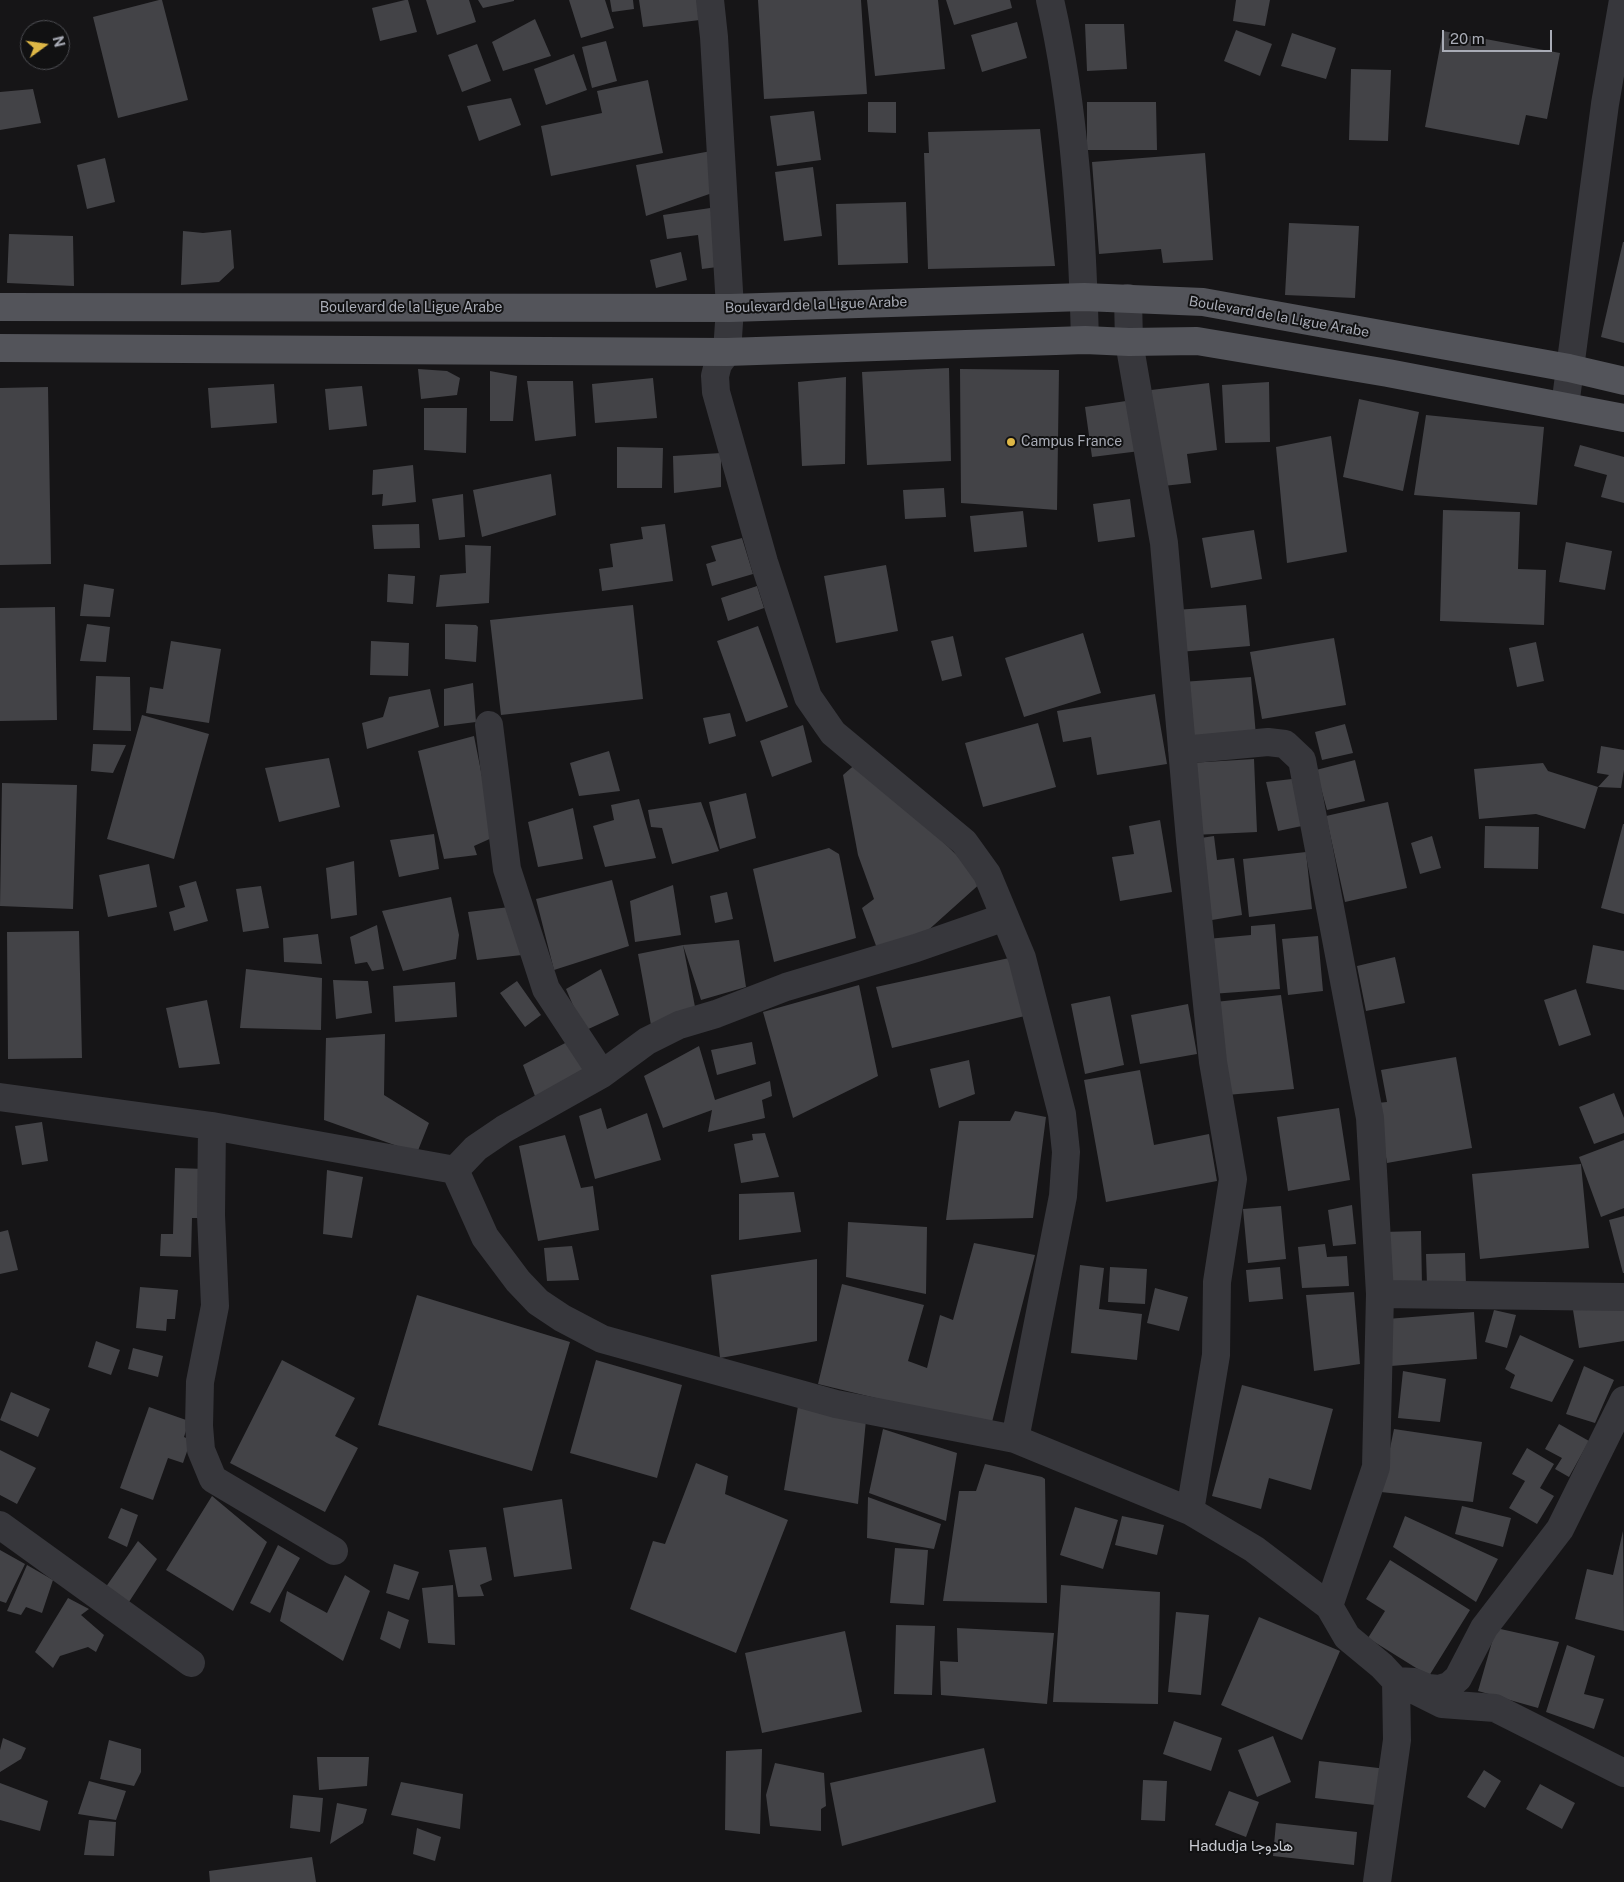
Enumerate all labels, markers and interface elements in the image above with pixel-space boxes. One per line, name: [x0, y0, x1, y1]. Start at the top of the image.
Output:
north arrow: [20, 20, 70, 70]
scale bar: [1444, 20, 1554, 52]
text: 20 m: [1450, 30, 1485, 47]
text: N: [49, 34, 68, 49]
street label: Boulevard de la Ligue Arabe: [724, 293, 908, 317]
street label: Boulevard de la Ligue Arabe: [1188, 293, 1370, 341]
street label: Boulevard de la Ligue Arabe: [320, 300, 502, 316]
place label: Campus France: [1021, 434, 1122, 450]
marker: Campus France: [1005, 436, 1017, 448]
district label: Hadudja هادوجا: [1189, 1837, 1293, 1855]

